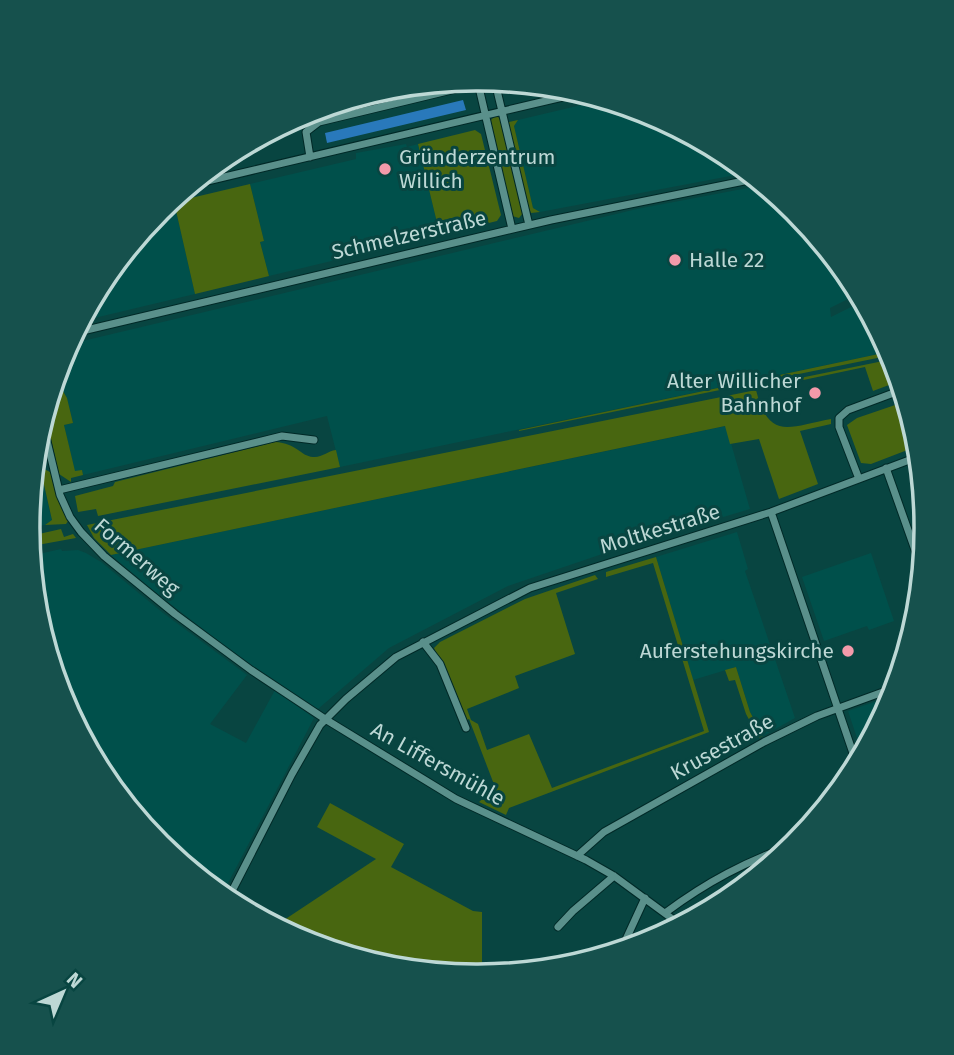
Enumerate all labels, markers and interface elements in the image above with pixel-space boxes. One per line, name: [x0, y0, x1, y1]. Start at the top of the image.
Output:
place label: Gründerzentrum Willich: [399, 144, 555, 194]
marker: Gründerzentrum Willich: [377, 161, 393, 177]
street label: Schmelzerstraße: [329, 205, 489, 265]
place label: Halle 22: [689, 247, 765, 273]
marker: Halle 22: [667, 252, 683, 268]
place label: Alter Willicher Bahnhof: [667, 368, 803, 418]
marker: Alter Willicher Bahnhof: [807, 385, 823, 401]
street label: Moltkestraße: [597, 498, 723, 560]
street label: Formerweg: [89, 513, 185, 601]
place label: Auferstehungskirche: [640, 638, 834, 664]
marker: Auferstehungskirche: [840, 643, 856, 659]
street label: Krusestraße: [666, 708, 778, 786]
street label: An Liffersmühle: [366, 716, 510, 812]
north arrow: [28, 957, 98, 1027]
text: N: [62, 967, 87, 993]

